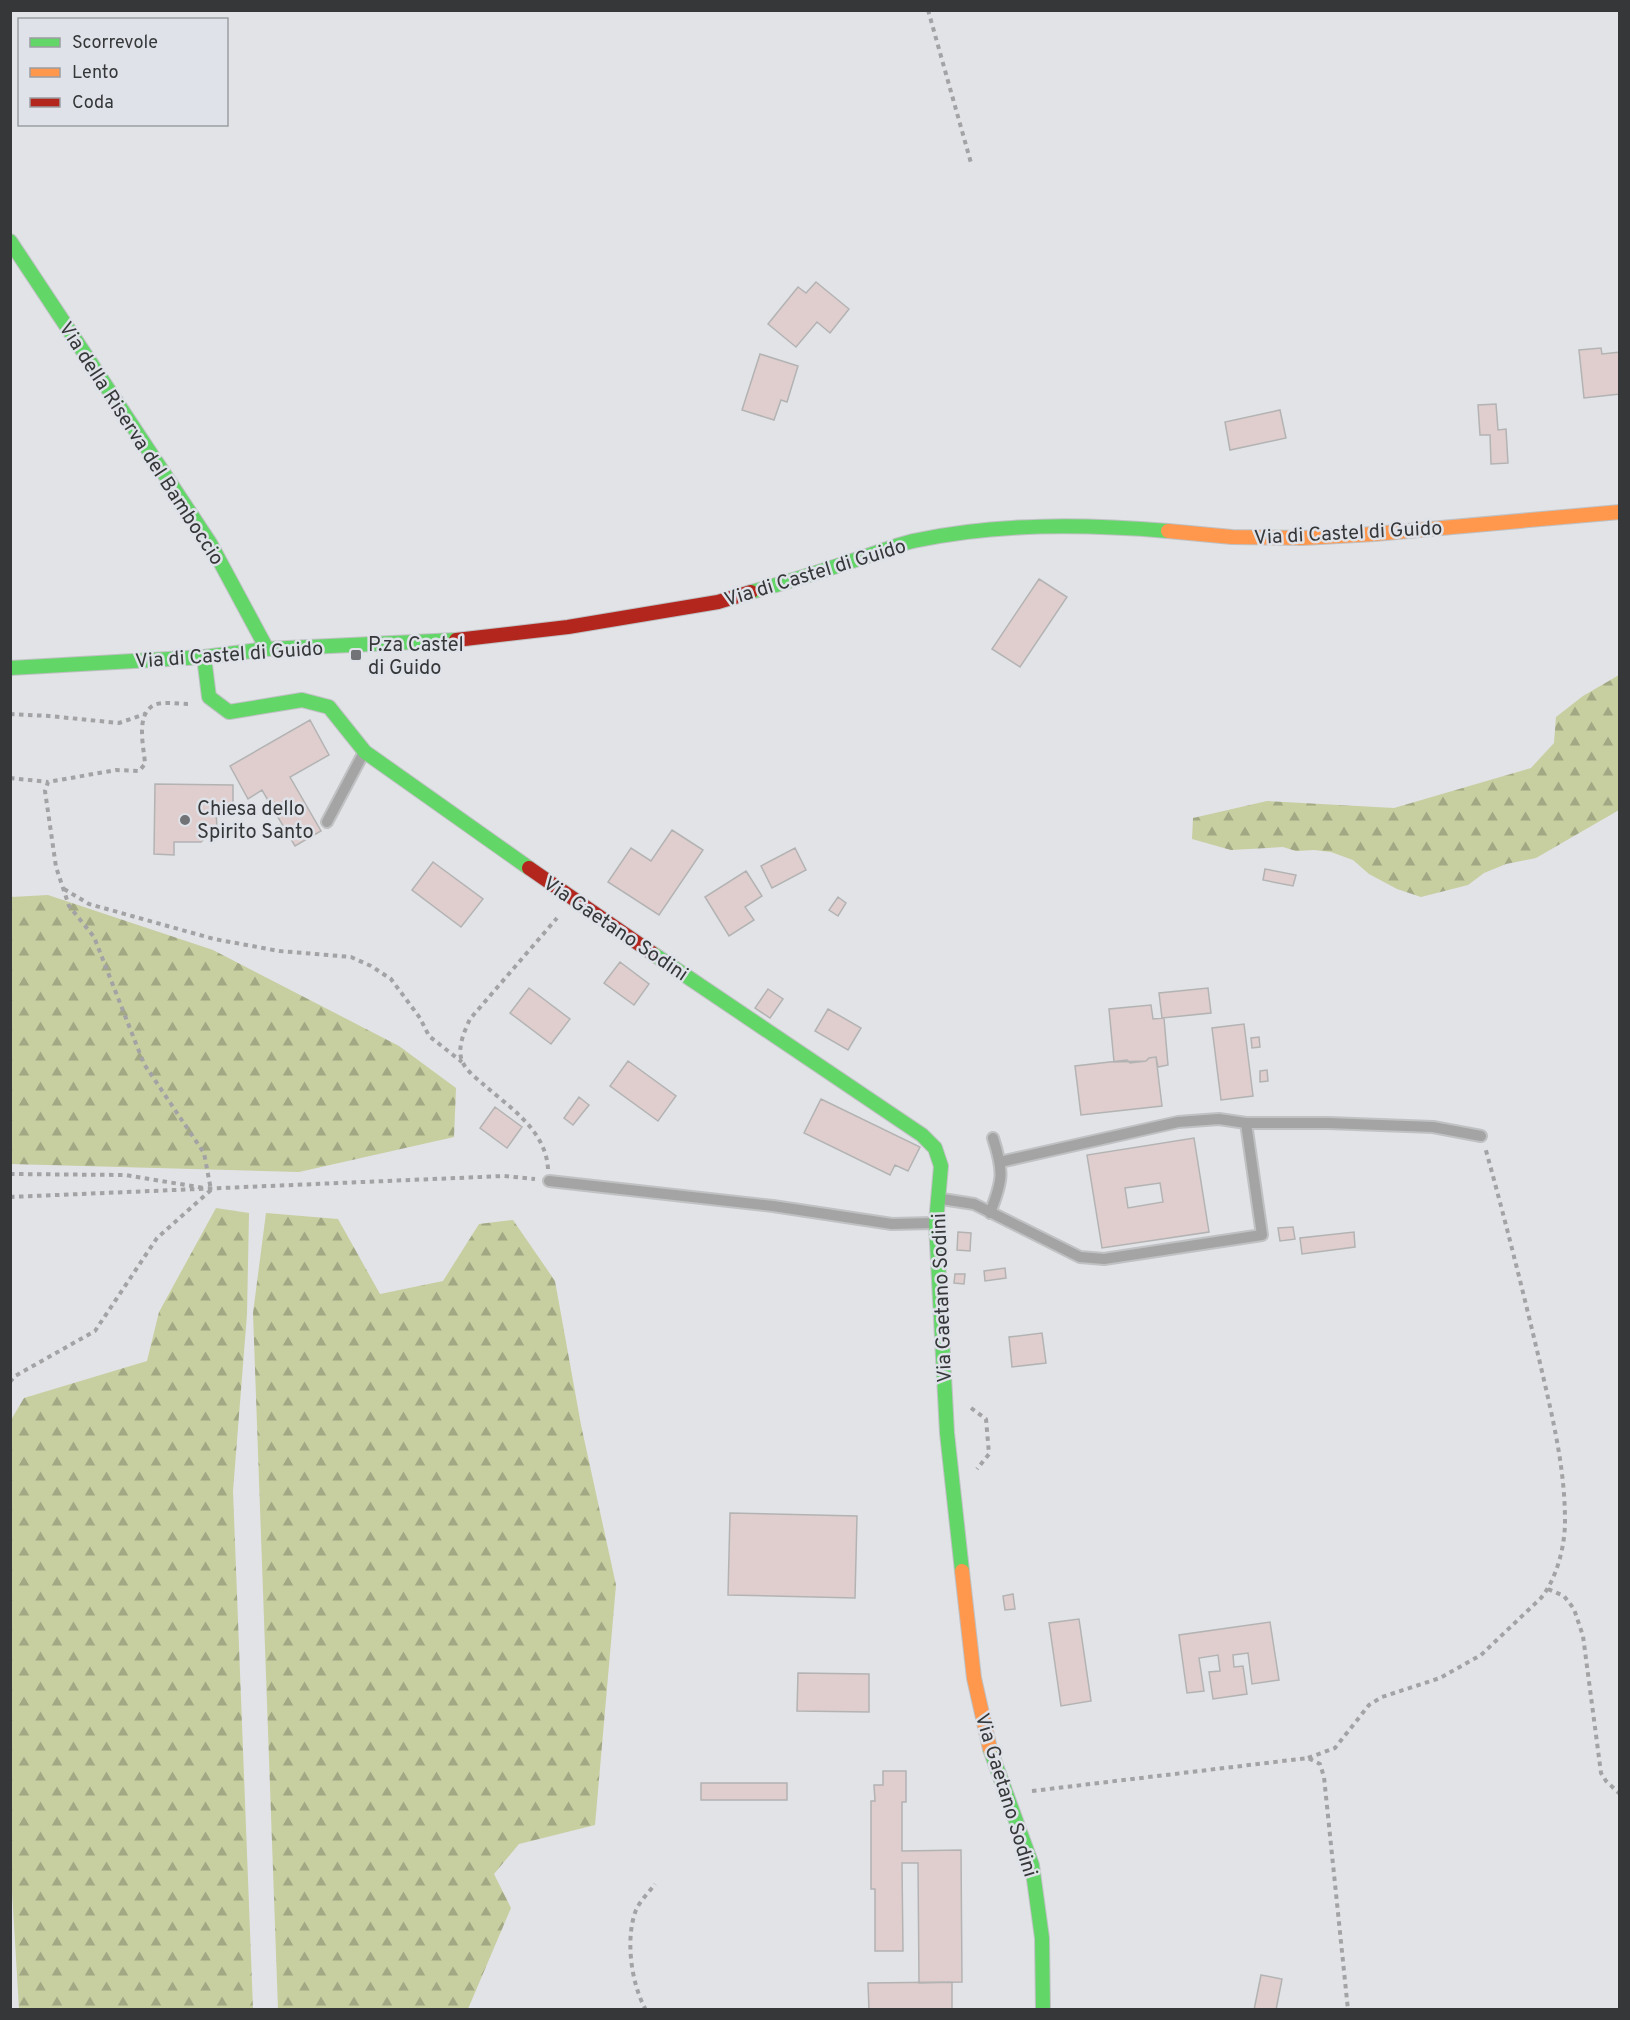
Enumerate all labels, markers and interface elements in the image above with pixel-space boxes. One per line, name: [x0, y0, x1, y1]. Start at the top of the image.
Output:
legend: [18, 18, 228, 126]
text: Scorrevole: [72, 32, 158, 55]
text: Lento: [72, 62, 118, 85]
text: Coda: [72, 92, 114, 115]
street label: Via della Riserva del Bamboccio: [52, 318, 229, 571]
street label: Via di Castel di Guido: [1253, 516, 1443, 552]
street label: Via di Castel di Guido: [722, 534, 910, 614]
place label: P.za Castel di Guido: [368, 633, 464, 682]
street label: Via di Castel di Guido: [134, 636, 324, 676]
marker: P.za Castel di Guido: [349, 648, 363, 662]
place label: Chiesa dello Spirito Santo: [197, 797, 314, 846]
marker: Chiesa dello Spirito Santo: [178, 813, 192, 827]
street label: Via Gaetano Sodini: [537, 871, 693, 988]
street label: Via Gaetano Sodini: [927, 1213, 959, 1383]
street label: Via Gaetano Sodini: [968, 1711, 1042, 1881]

